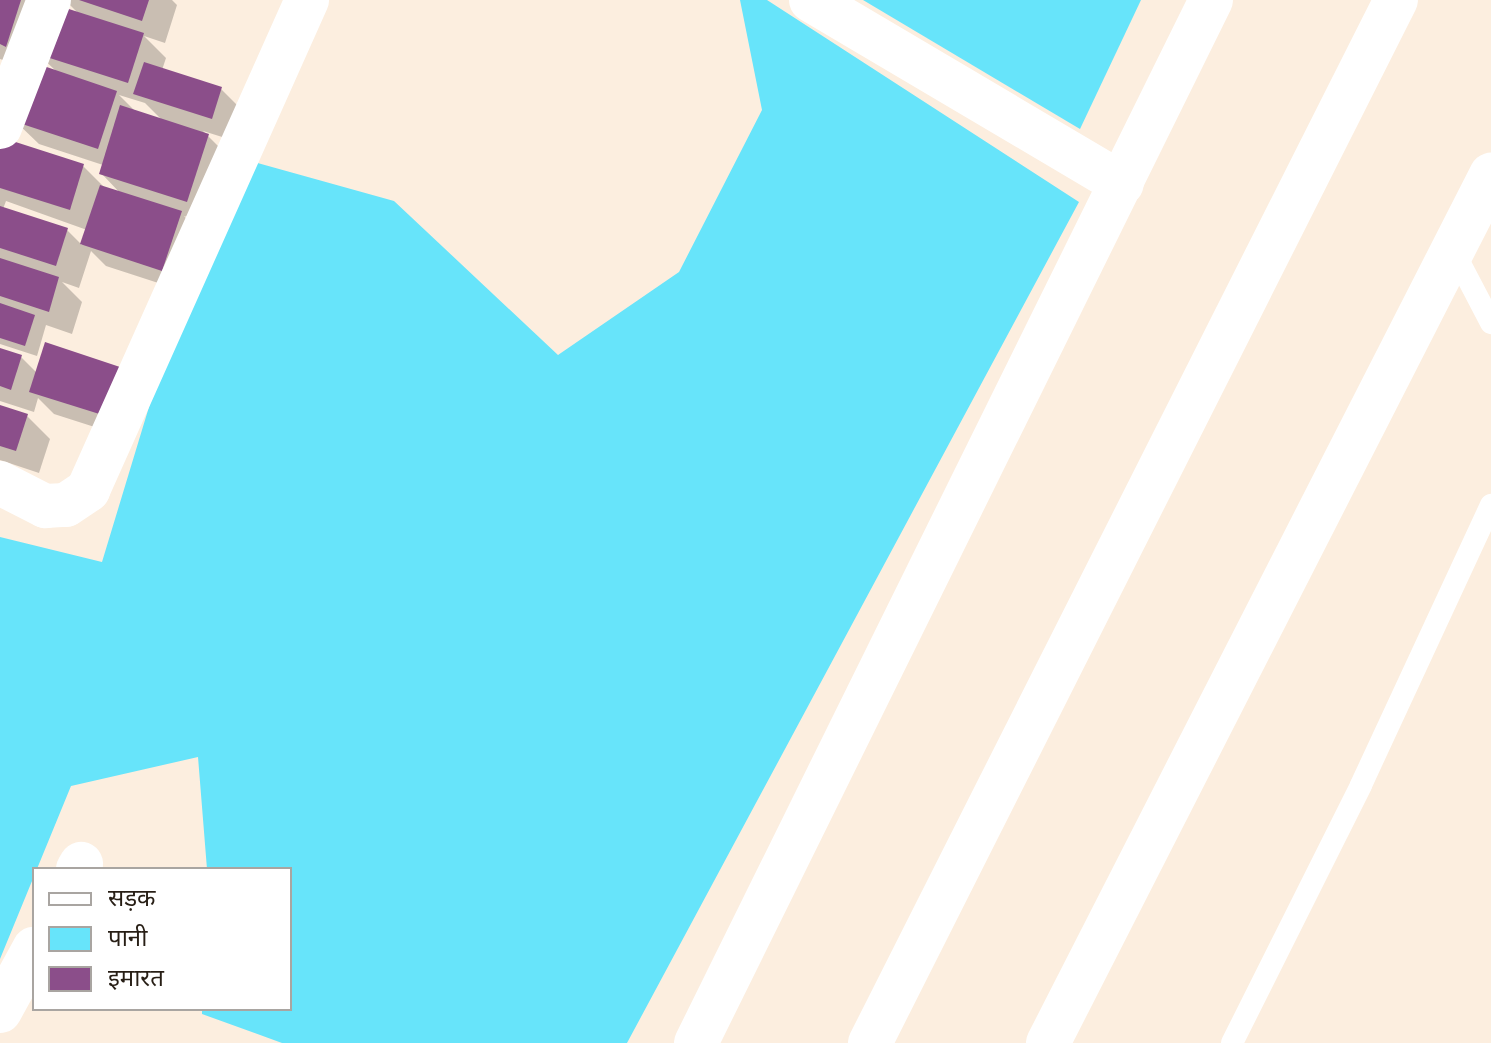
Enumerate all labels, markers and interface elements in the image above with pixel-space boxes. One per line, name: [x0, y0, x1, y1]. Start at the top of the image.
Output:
legend: [32, 867, 292, 1011]
text: सड़क: [108, 882, 156, 911]
text: पानी: [108, 922, 147, 951]
text: इमारत: [108, 962, 164, 991]

